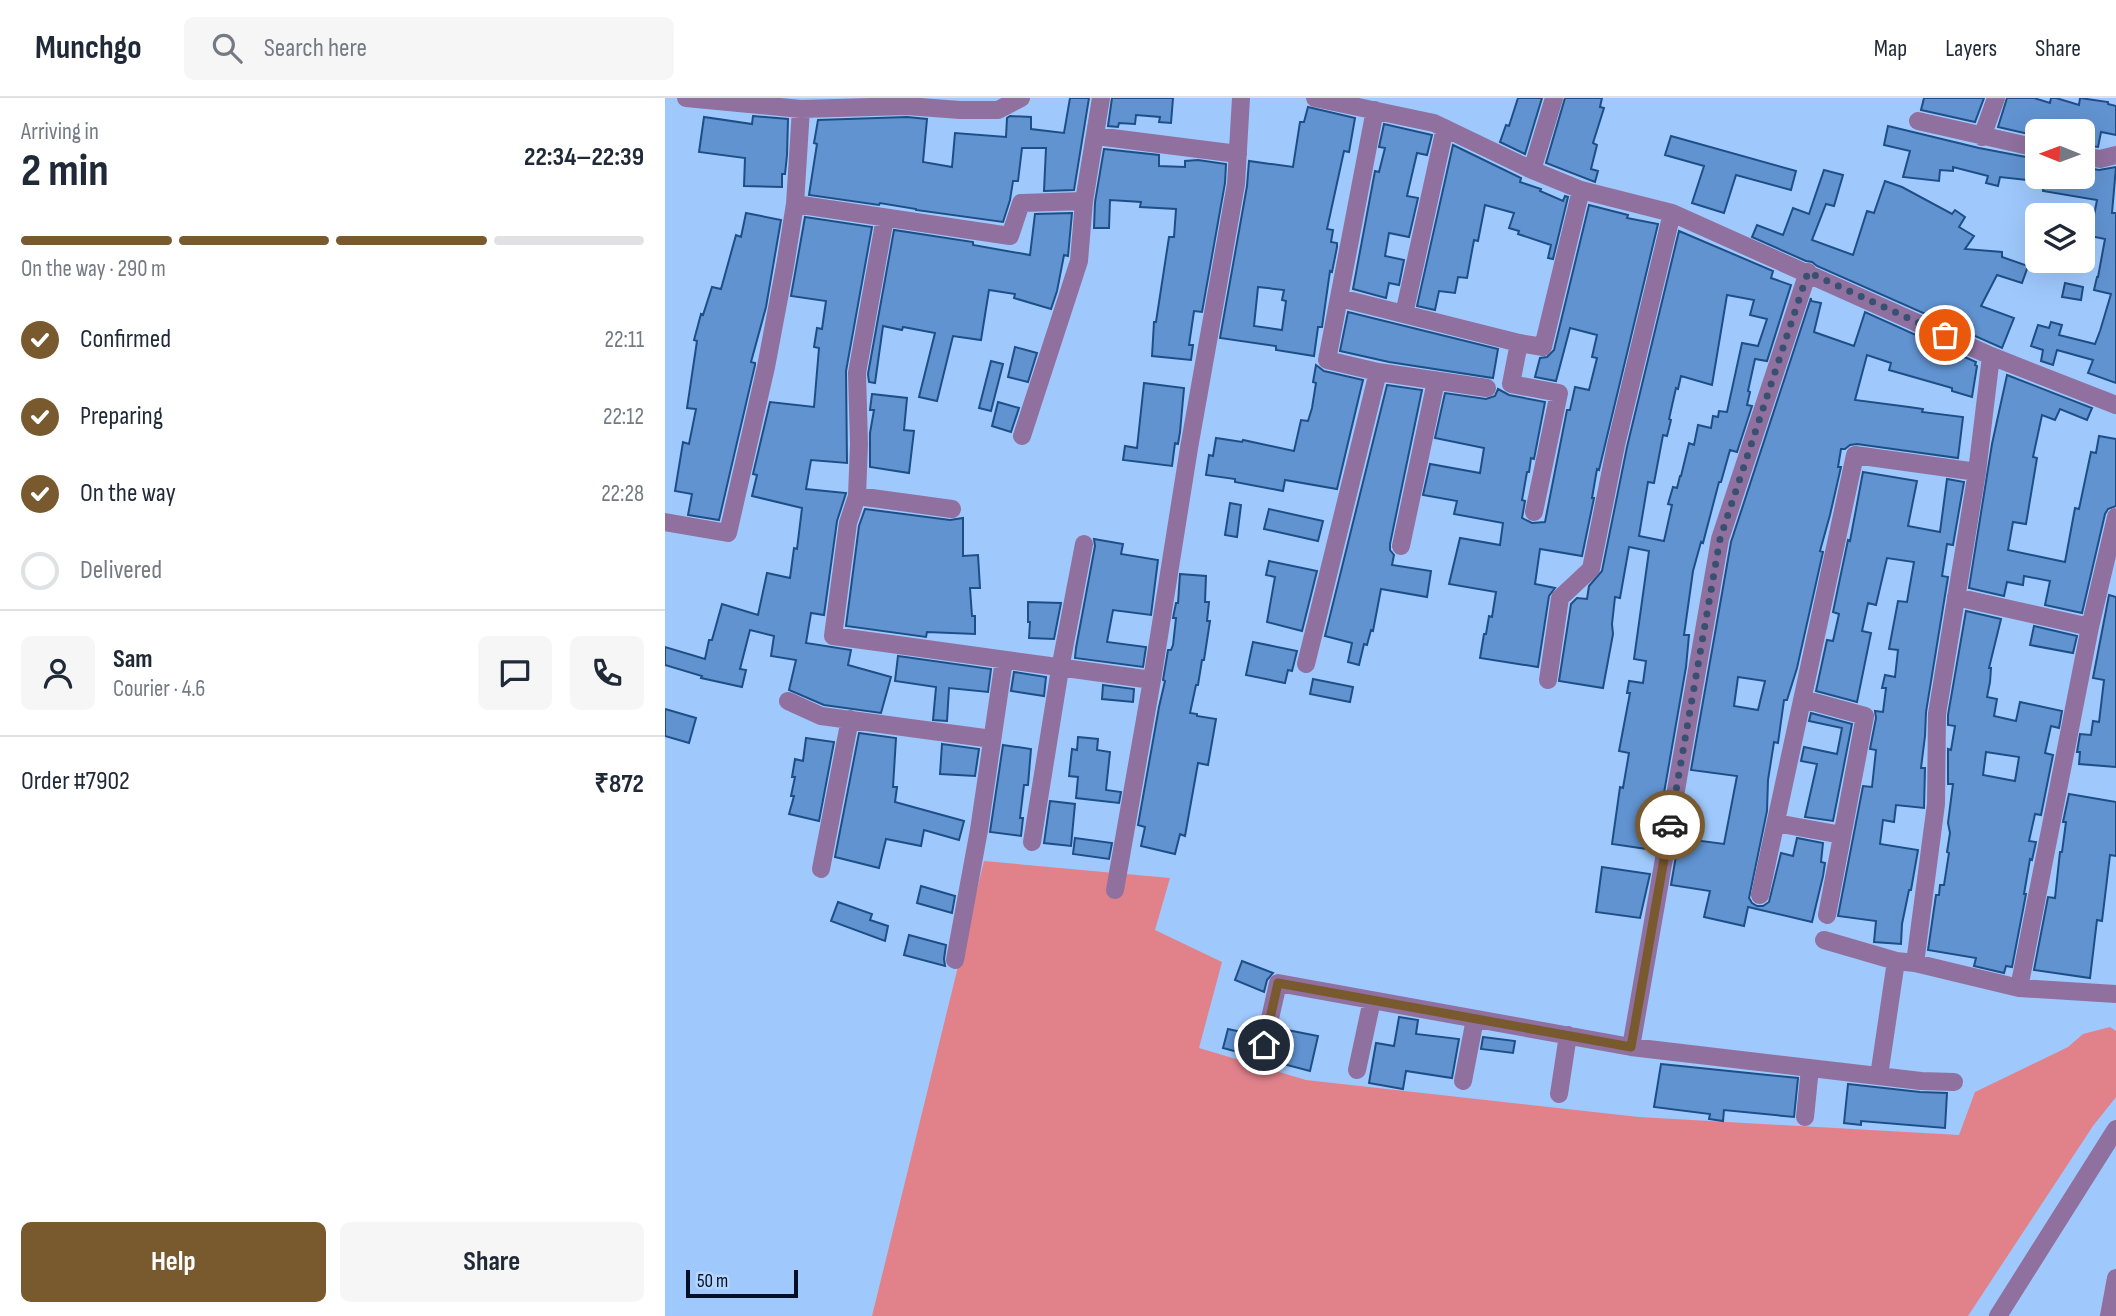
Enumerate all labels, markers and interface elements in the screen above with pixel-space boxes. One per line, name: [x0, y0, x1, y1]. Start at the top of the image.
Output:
search box: [184, 17, 674, 80]
text: Munchgo: [35, 28, 142, 68]
icon: search: [208, 29, 246, 67]
text: Search here: [264, 33, 367, 64]
text: Map: [1874, 34, 1907, 63]
text: Layers: [1945, 34, 1997, 63]
text: Share: [2035, 34, 2081, 63]
text: Arriving in: [21, 118, 99, 146]
north arrow: [2025, 119, 2095, 189]
map controls: [2025, 119, 2095, 273]
text: 22:34–22:39: [524, 142, 644, 173]
text: 2 min: [21, 144, 109, 199]
button: layers: [2025, 203, 2095, 273]
text: On the way · 290 m: [21, 255, 166, 283]
pin: [1915, 305, 1975, 365]
icon: bag: [1926, 316, 1964, 354]
icon: check: [21, 321, 59, 359]
text: Confirmed: [80, 324, 171, 355]
text: 22:11: [605, 326, 644, 354]
icon: check: [21, 398, 59, 436]
text: Preparing: [80, 401, 163, 432]
text: 22:12: [603, 403, 644, 431]
icon: check: [21, 475, 59, 513]
text: On the way: [80, 478, 176, 509]
text: 22:28: [601, 480, 644, 508]
text: Delivered: [80, 555, 162, 586]
button: person: [21, 636, 95, 710]
button: chat: [478, 636, 552, 710]
button: phone: [570, 636, 644, 710]
text: Sam: [113, 644, 153, 675]
text: Courier · 4.6: [113, 675, 205, 703]
text: Order #7902: [21, 766, 130, 797]
text: ₹872: [594, 769, 644, 800]
courier: [1635, 790, 1705, 860]
icon: car: [1651, 806, 1689, 844]
pin: [1234, 1015, 1294, 1075]
icon: home: [1245, 1026, 1283, 1064]
button: Help: [21, 1222, 326, 1302]
button: Share: [340, 1222, 644, 1302]
scale bar: [686, 1267, 798, 1299]
text: 50 m: [697, 1270, 728, 1293]

